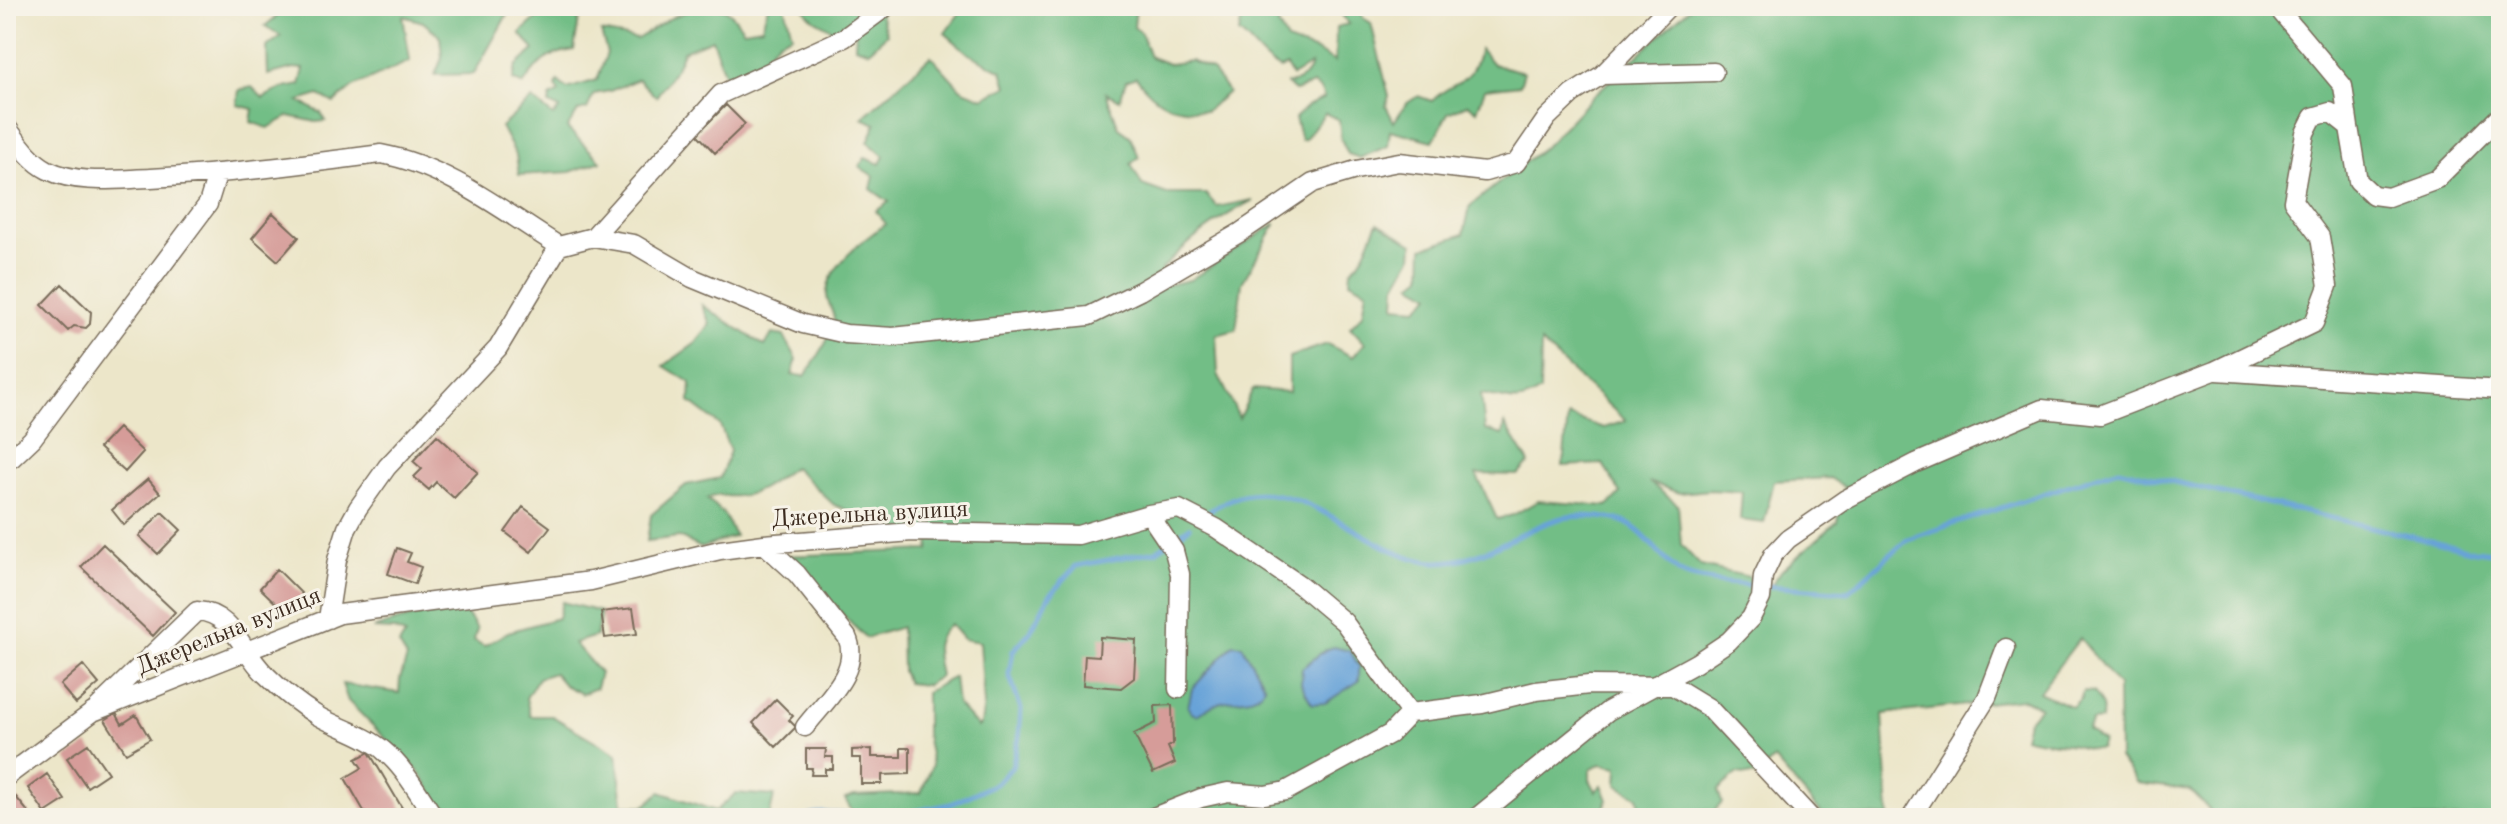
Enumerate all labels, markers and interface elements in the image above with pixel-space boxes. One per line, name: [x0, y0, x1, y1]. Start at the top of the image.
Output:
street label: Джерельна вулиця: [771, 498, 969, 532]
street label: Джерельна вулиця: [133, 584, 325, 680]

